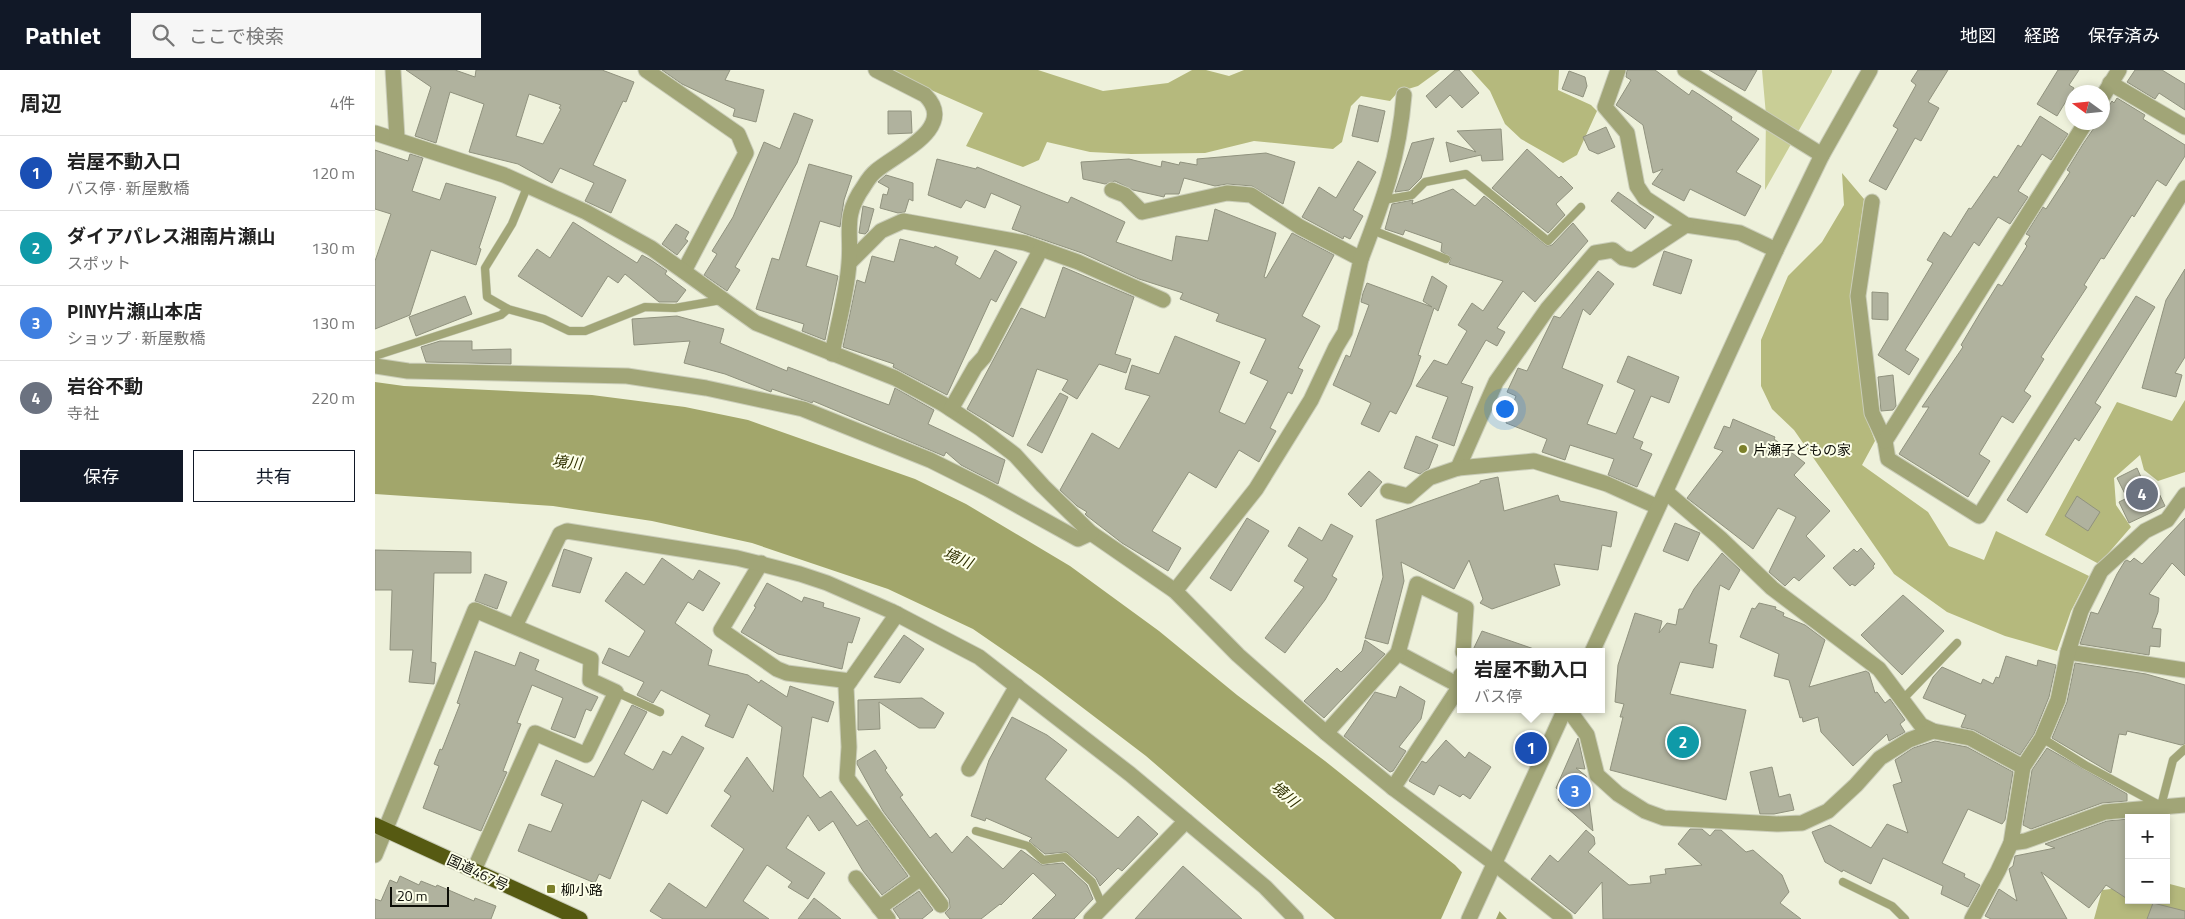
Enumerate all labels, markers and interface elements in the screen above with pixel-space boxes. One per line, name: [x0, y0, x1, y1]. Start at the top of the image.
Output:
search box: [131, 13, 481, 58]
text: Pathlet: [25, 17, 101, 53]
icon: search: [149, 21, 177, 49]
text: ここで検索: [189, 21, 284, 50]
text: 地図: [1960, 22, 1996, 49]
text: 経路: [2024, 22, 2060, 49]
text: 保存済み: [2088, 22, 2160, 49]
north arrow: [2065, 85, 2110, 130]
text: 周辺: [20, 87, 62, 119]
text: 4件: [330, 91, 355, 115]
text: 岩屋不動入口: [67, 146, 181, 175]
text: 1: [32, 161, 40, 185]
text: 120 m: [311, 161, 355, 185]
text: バス停 · 新屋敷橋: [67, 176, 190, 200]
text: ダイアパレス湘南片瀬山: [67, 221, 276, 250]
text: 2: [32, 236, 40, 260]
text: 130 m: [311, 236, 355, 260]
text: スポット: [67, 251, 131, 275]
text: PINY片瀬山本店: [67, 296, 202, 325]
text: 3: [32, 311, 40, 335]
text: 130 m: [311, 311, 355, 335]
text: ショップ · 新屋敷橋: [67, 326, 206, 350]
text: 岩谷不動: [67, 371, 143, 400]
text: 4: [32, 386, 40, 410]
text: 220 m: [311, 386, 355, 410]
your location: [1492, 396, 1518, 422]
text: 寺社: [67, 401, 99, 425]
place label: 片瀬子どもの家: [1753, 439, 1851, 460]
marker: 片瀬子どもの家: [1737, 443, 1749, 455]
water label: 境川: [551, 449, 585, 475]
button: 保存: [20, 450, 183, 502]
button: 共有: [193, 450, 355, 502]
pin: 4: [2126, 475, 2158, 513]
water label: 境川: [940, 542, 978, 575]
popup: [1457, 648, 1605, 713]
text: 岩屋不動入口: [1474, 654, 1588, 683]
text: バス停: [1474, 684, 1522, 708]
pin: 2: [1667, 723, 1699, 761]
pin: 1: [1515, 729, 1547, 767]
pin: 3: [1559, 772, 1591, 810]
water label: 境川: [1266, 776, 1305, 814]
map controls: [2125, 814, 2170, 904]
button: +: [2125, 814, 2170, 859]
street label: 国道467号: [444, 849, 512, 895]
button: −: [2125, 859, 2170, 904]
place label: 柳小路: [561, 879, 603, 900]
marker: 柳小路: [545, 883, 557, 895]
scale bar: [390, 884, 449, 907]
text: 20 m: [397, 885, 427, 906]

